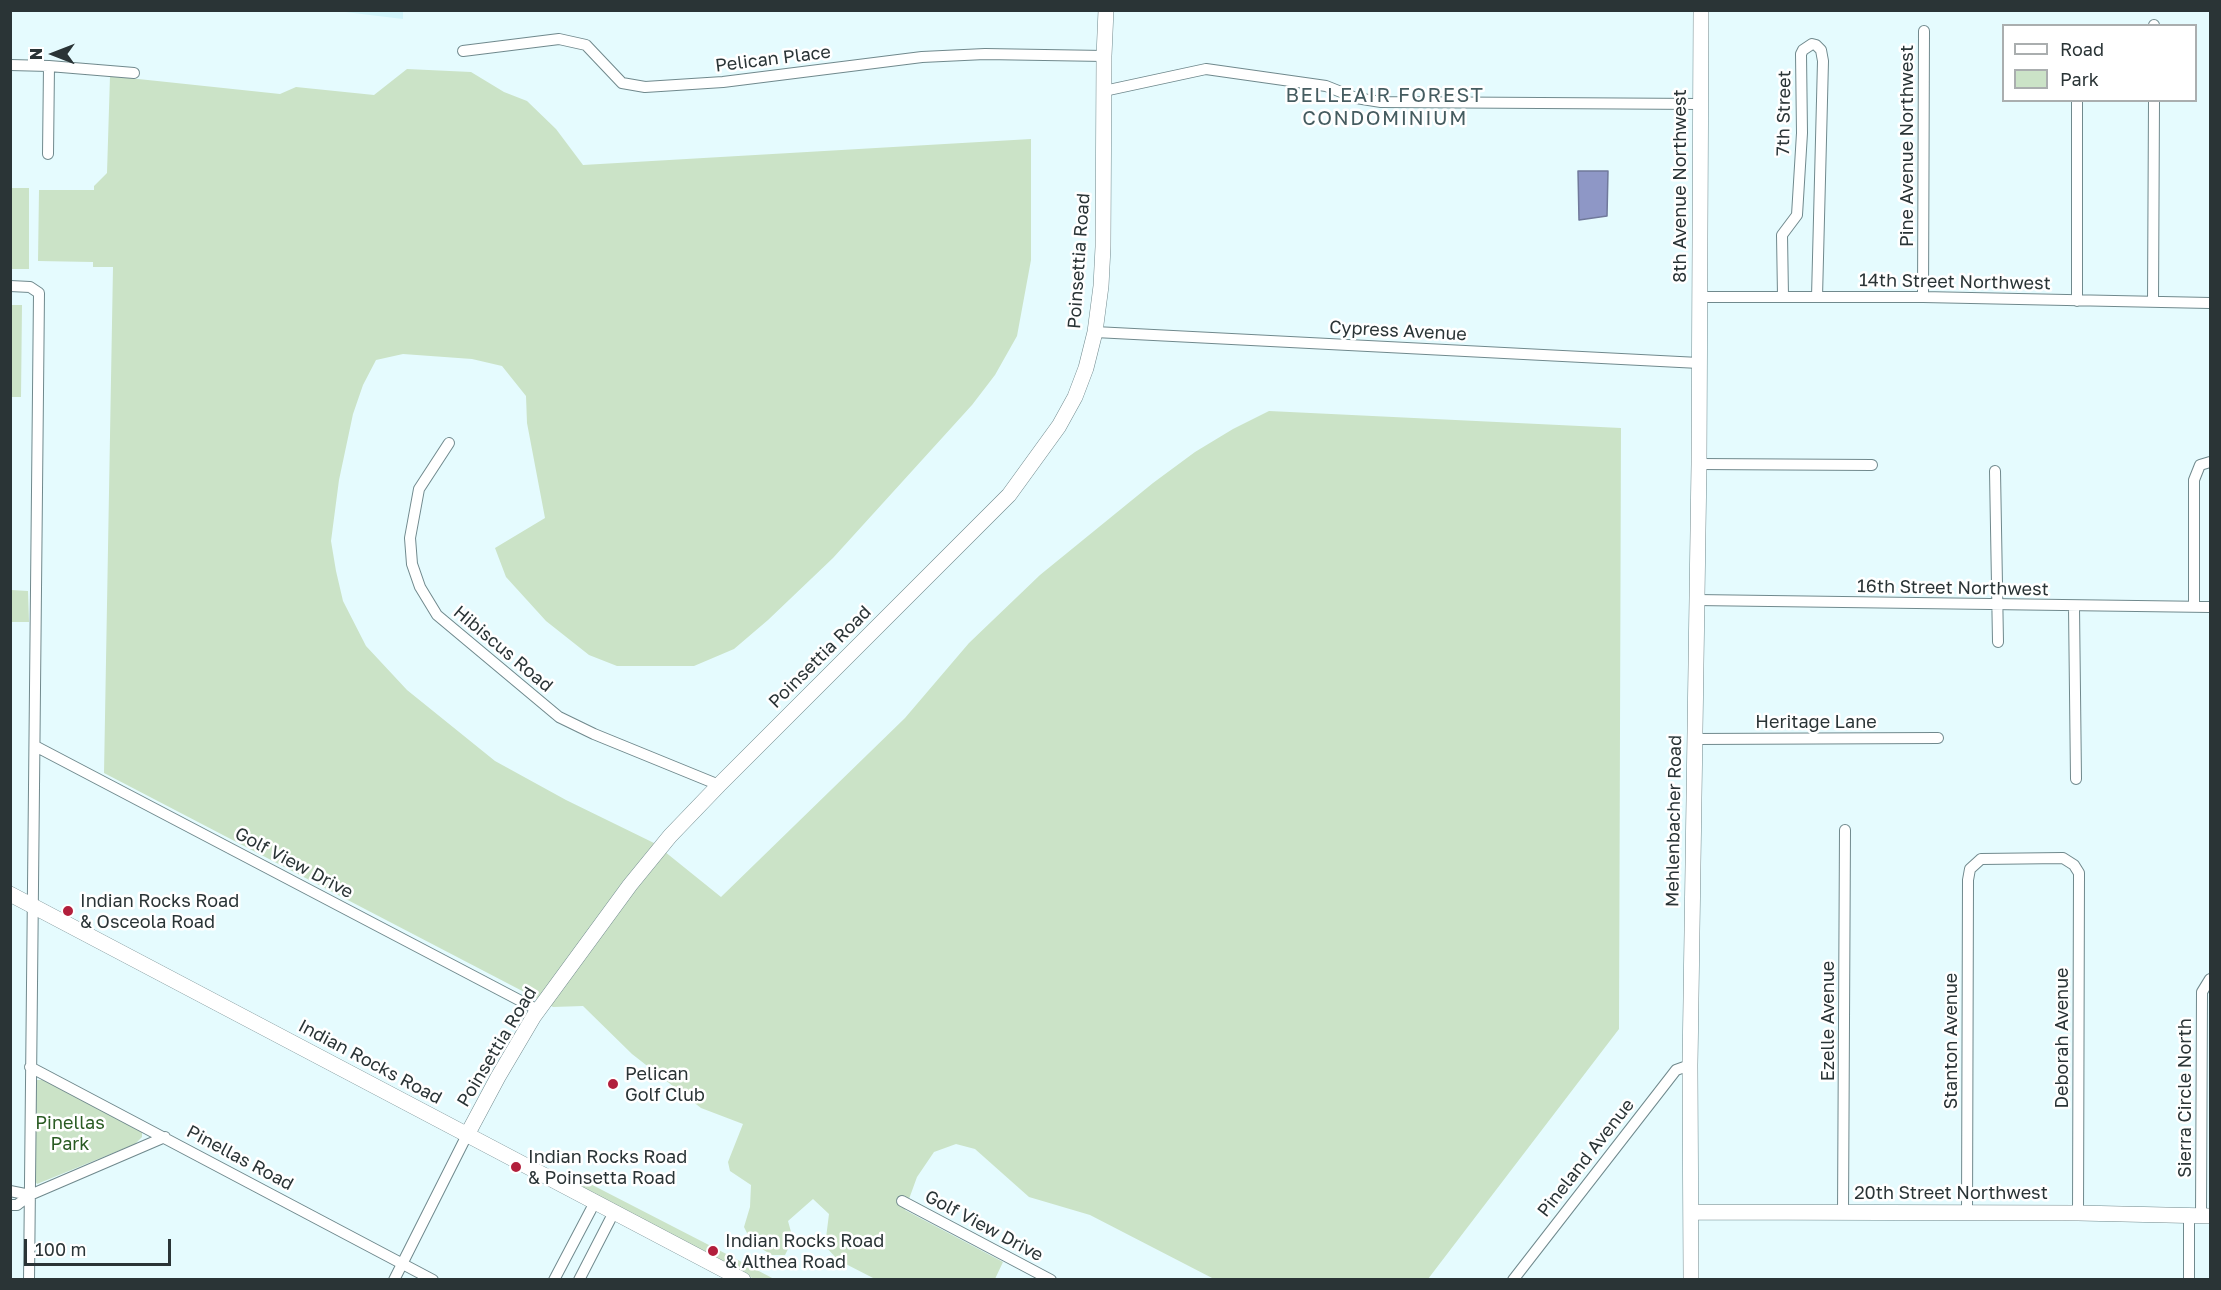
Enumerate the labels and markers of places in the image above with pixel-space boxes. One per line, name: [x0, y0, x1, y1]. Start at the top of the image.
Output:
place label: Indian Rocks Road & Osceola Road: [80, 890, 239, 932]
marker: Indian Rocks Road & Osceola Road: [61, 904, 75, 918]
place label: Pelican Golf Club: [625, 1063, 705, 1106]
marker: Pelican Golf Club: [606, 1077, 620, 1091]
place label: Indian Rocks Road & Poinsetta Road: [528, 1146, 687, 1188]
marker: Indian Rocks Road & Poinsetta Road: [509, 1160, 523, 1174]
place label: Indian Rocks Road & Althea Road: [725, 1230, 884, 1272]
marker: Indian Rocks Road & Althea Road: [706, 1244, 720, 1258]

